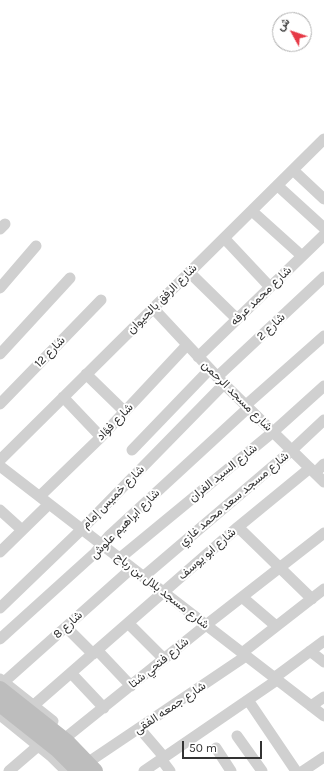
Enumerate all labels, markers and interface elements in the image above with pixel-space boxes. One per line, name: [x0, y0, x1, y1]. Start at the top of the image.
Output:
north arrow: [272, 12, 312, 52]
text: ش: [274, 15, 292, 34]
street label: شارع الرفق بالحيوان: [124, 261, 200, 337]
street label: شارع محمد عرفه: [227, 263, 295, 329]
street label: شارع 2: [254, 310, 288, 344]
street label: شارع 12: [32, 333, 68, 371]
street label: شارع مسجد الرحمن: [199, 358, 275, 434]
street label: شارع فؤاد: [94, 400, 136, 444]
street label: شارع السيد الفران: [186, 441, 260, 505]
street label: شارع مسجد سعد محمد غازي: [176, 449, 292, 549]
street label: شارع خميس إمام: [78, 462, 148, 532]
street label: شارع ابراهيم علوش: [87, 486, 163, 562]
street label: شارع ابو يوسف: [175, 525, 239, 583]
street label: شارع مسجد بلال بن رباح: [112, 550, 212, 632]
street label: شارع 8: [50, 608, 86, 642]
street label: شارع فتحي شتا: [126, 635, 192, 691]
street label: شارع جمعه الفقى: [131, 679, 209, 737]
scale bar: [184, 733, 264, 759]
text: 50 m: [189, 741, 217, 755]

